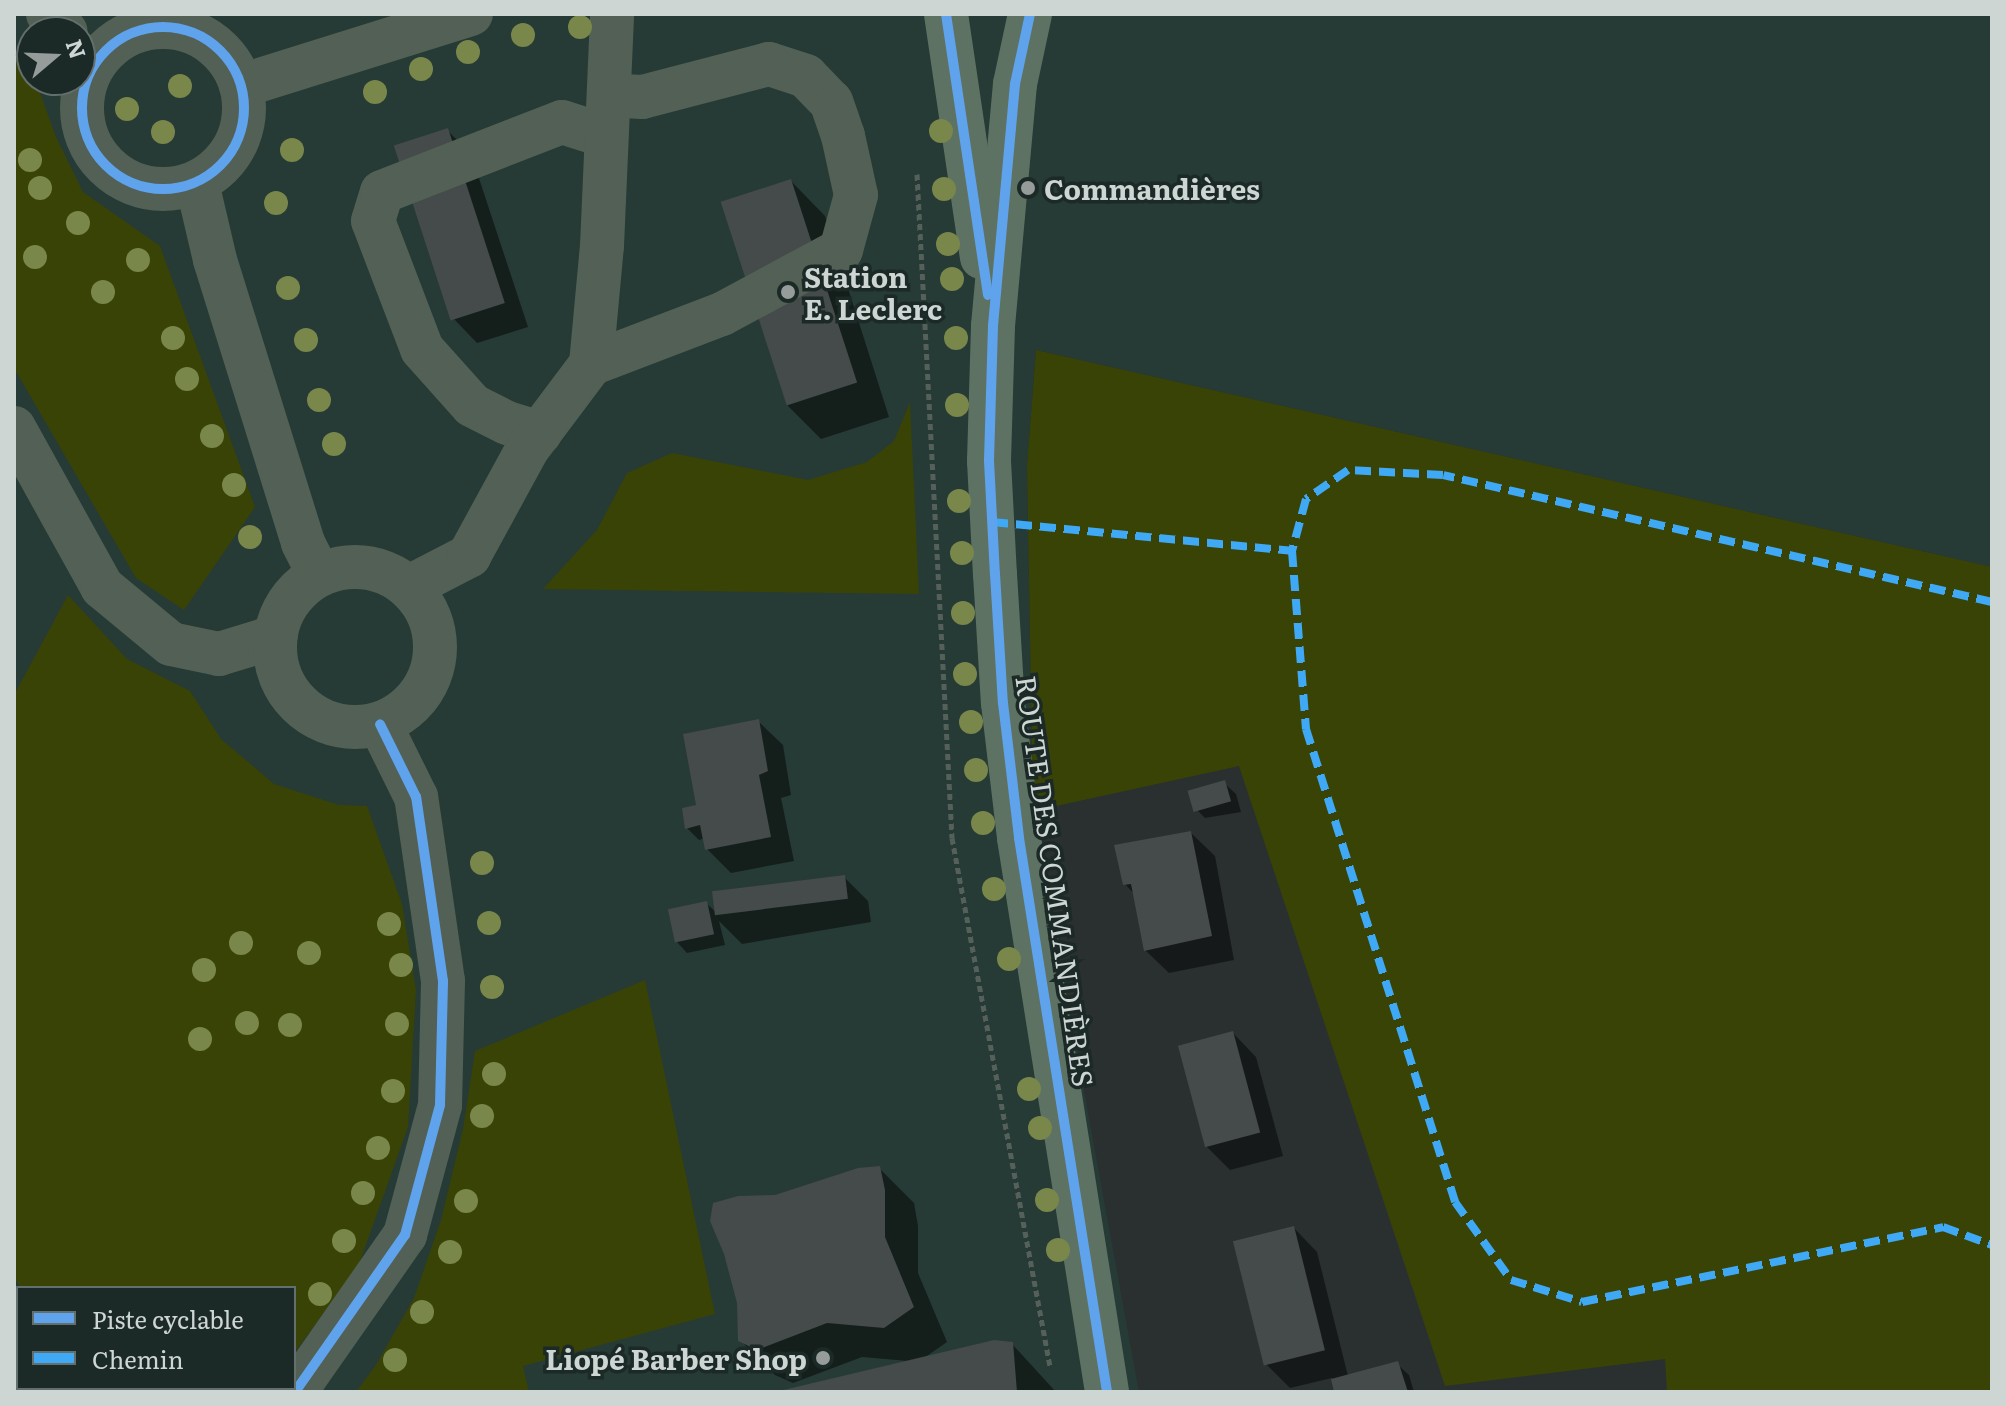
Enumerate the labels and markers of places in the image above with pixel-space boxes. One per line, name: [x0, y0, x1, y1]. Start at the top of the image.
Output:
place label: Commandières: [1044, 171, 1260, 205]
marker: Commandières: [1019, 179, 1037, 197]
place label: Station E. Leclerc: [804, 259, 942, 325]
marker: Station E. Leclerc: [779, 283, 797, 301]
place label: Liopé Barber Shop: [545, 1341, 807, 1375]
marker: Liopé Barber Shop: [814, 1349, 832, 1367]

